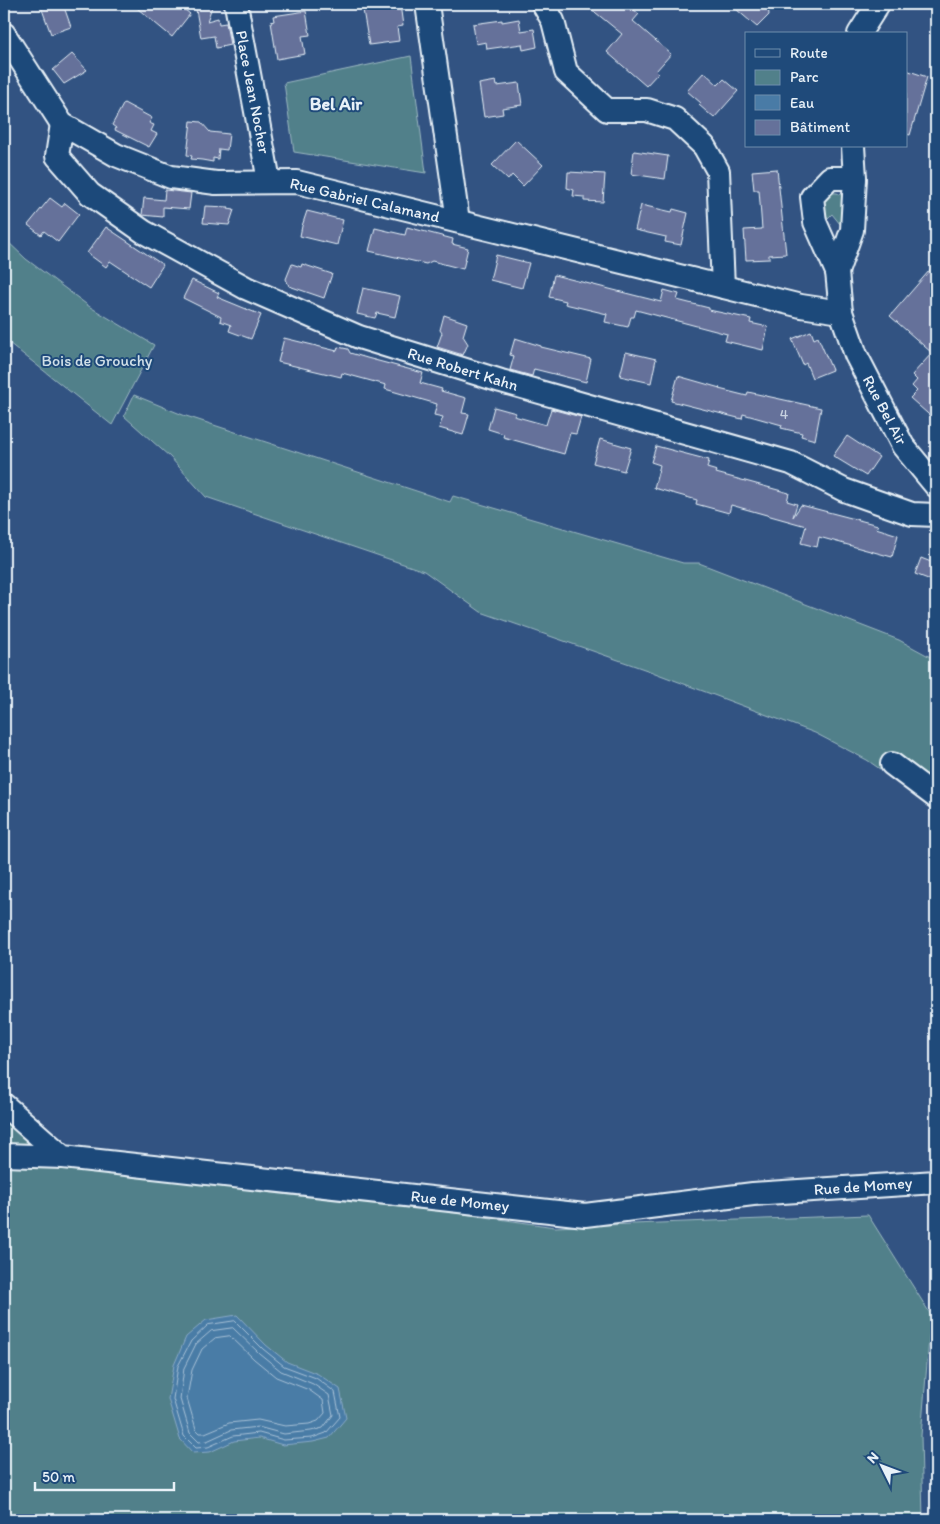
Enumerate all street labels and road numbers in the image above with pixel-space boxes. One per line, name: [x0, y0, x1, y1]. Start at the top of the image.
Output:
street label: Place Jean Nocher: [232, 29, 274, 156]
street label: Rue Gabriel Calamand: [288, 173, 442, 227]
street label: Rue Robert Kahn: [405, 343, 521, 395]
street label: Rue Bel Air: [859, 372, 911, 448]
street label: Rue de Momey: [813, 1173, 913, 1199]
street label: Rue de Momey: [410, 1186, 510, 1216]

